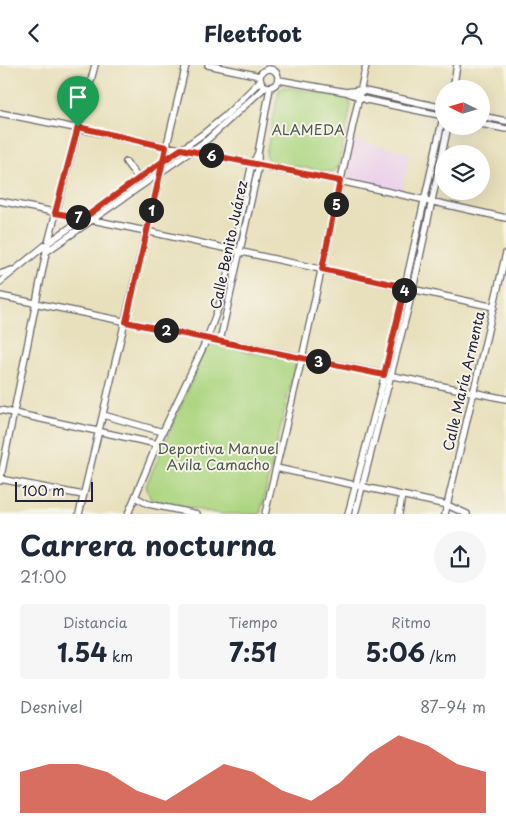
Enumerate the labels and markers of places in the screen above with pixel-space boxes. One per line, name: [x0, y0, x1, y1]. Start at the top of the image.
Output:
pin: [57, 76, 99, 127]
pin: 6: [198, 143, 224, 167]
pin: 5: [324, 191, 348, 217]
pin: 1: [138, 197, 164, 223]
pin: 7: [66, 205, 90, 229]
pin: 4: [392, 277, 416, 303]
pin: 2: [154, 317, 178, 343]
pin: 3: [306, 349, 330, 373]

